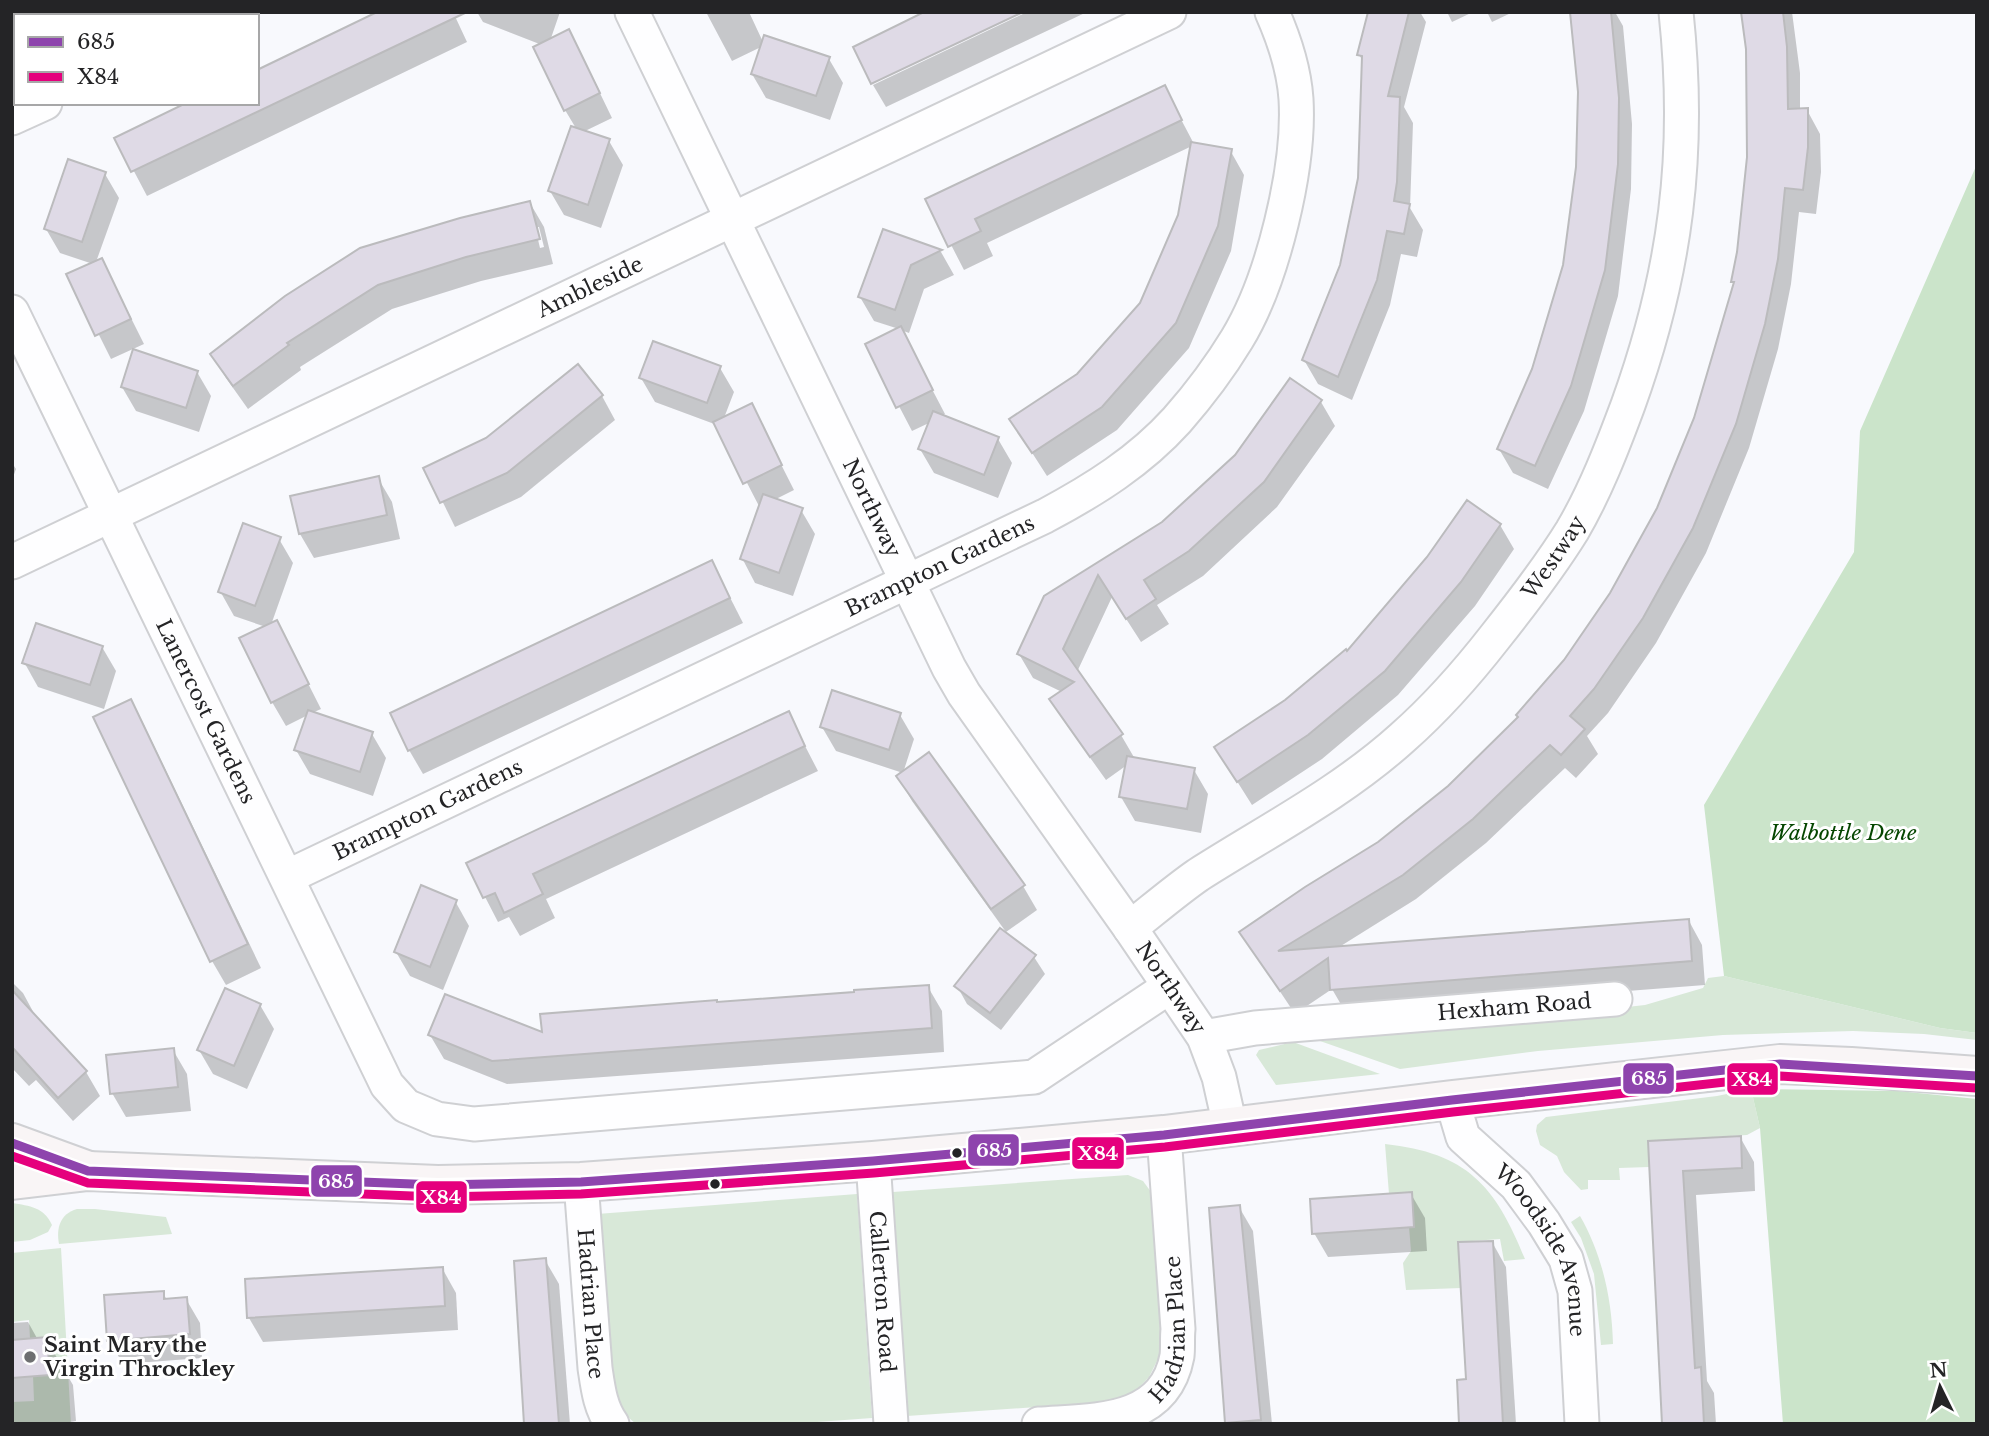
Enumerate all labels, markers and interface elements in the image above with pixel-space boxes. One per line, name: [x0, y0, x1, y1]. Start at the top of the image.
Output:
legend: [14, 14, 259, 105]
text: 685: [77, 29, 115, 55]
text: X84: [77, 64, 119, 90]
street label: Ambleside: [532, 251, 647, 324]
street label: Northway: [837, 455, 907, 562]
street label: Brampton Gardens: [841, 510, 1039, 622]
street label: Westway: [1516, 511, 1591, 605]
street label: Lanercost Gardens: [150, 615, 262, 808]
street label: Brampton Gardens: [329, 754, 527, 866]
park label: Walbottle Dene: [1769, 820, 1917, 846]
street label: Northway: [1130, 937, 1212, 1040]
street label: Hexham Road: [1436, 988, 1592, 1026]
line badge: 685: [1622, 1062, 1675, 1095]
line badge: X84: [1726, 1062, 1779, 1096]
text: 685: [1631, 1067, 1667, 1090]
text: X84: [1731, 1068, 1772, 1091]
line badge: 685: [967, 1133, 1020, 1167]
line badge: X84: [1071, 1136, 1125, 1170]
text: 685: [976, 1139, 1012, 1162]
text: X84: [1077, 1142, 1118, 1165]
unlabelled marker: [950, 1146, 964, 1160]
street label: Woodside Avenue: [1488, 1158, 1590, 1337]
line badge: 685: [310, 1164, 363, 1198]
text: 685: [318, 1170, 354, 1193]
unlabelled marker: [708, 1177, 722, 1191]
line badge: X84: [415, 1180, 468, 1214]
text: X84: [420, 1186, 461, 1209]
street label: Callerton Road: [863, 1210, 900, 1374]
street label: Hadrian Place: [572, 1227, 609, 1381]
street label: Hadrian Place: [1144, 1255, 1191, 1408]
place label: Saint Mary the Virgin Throckley: [43, 1332, 235, 1382]
marker: Saint Mary the Virgin Throckley: [22, 1349, 38, 1365]
north arrow: [1905, 1352, 1975, 1422]
text: N: [1929, 1358, 1949, 1383]

